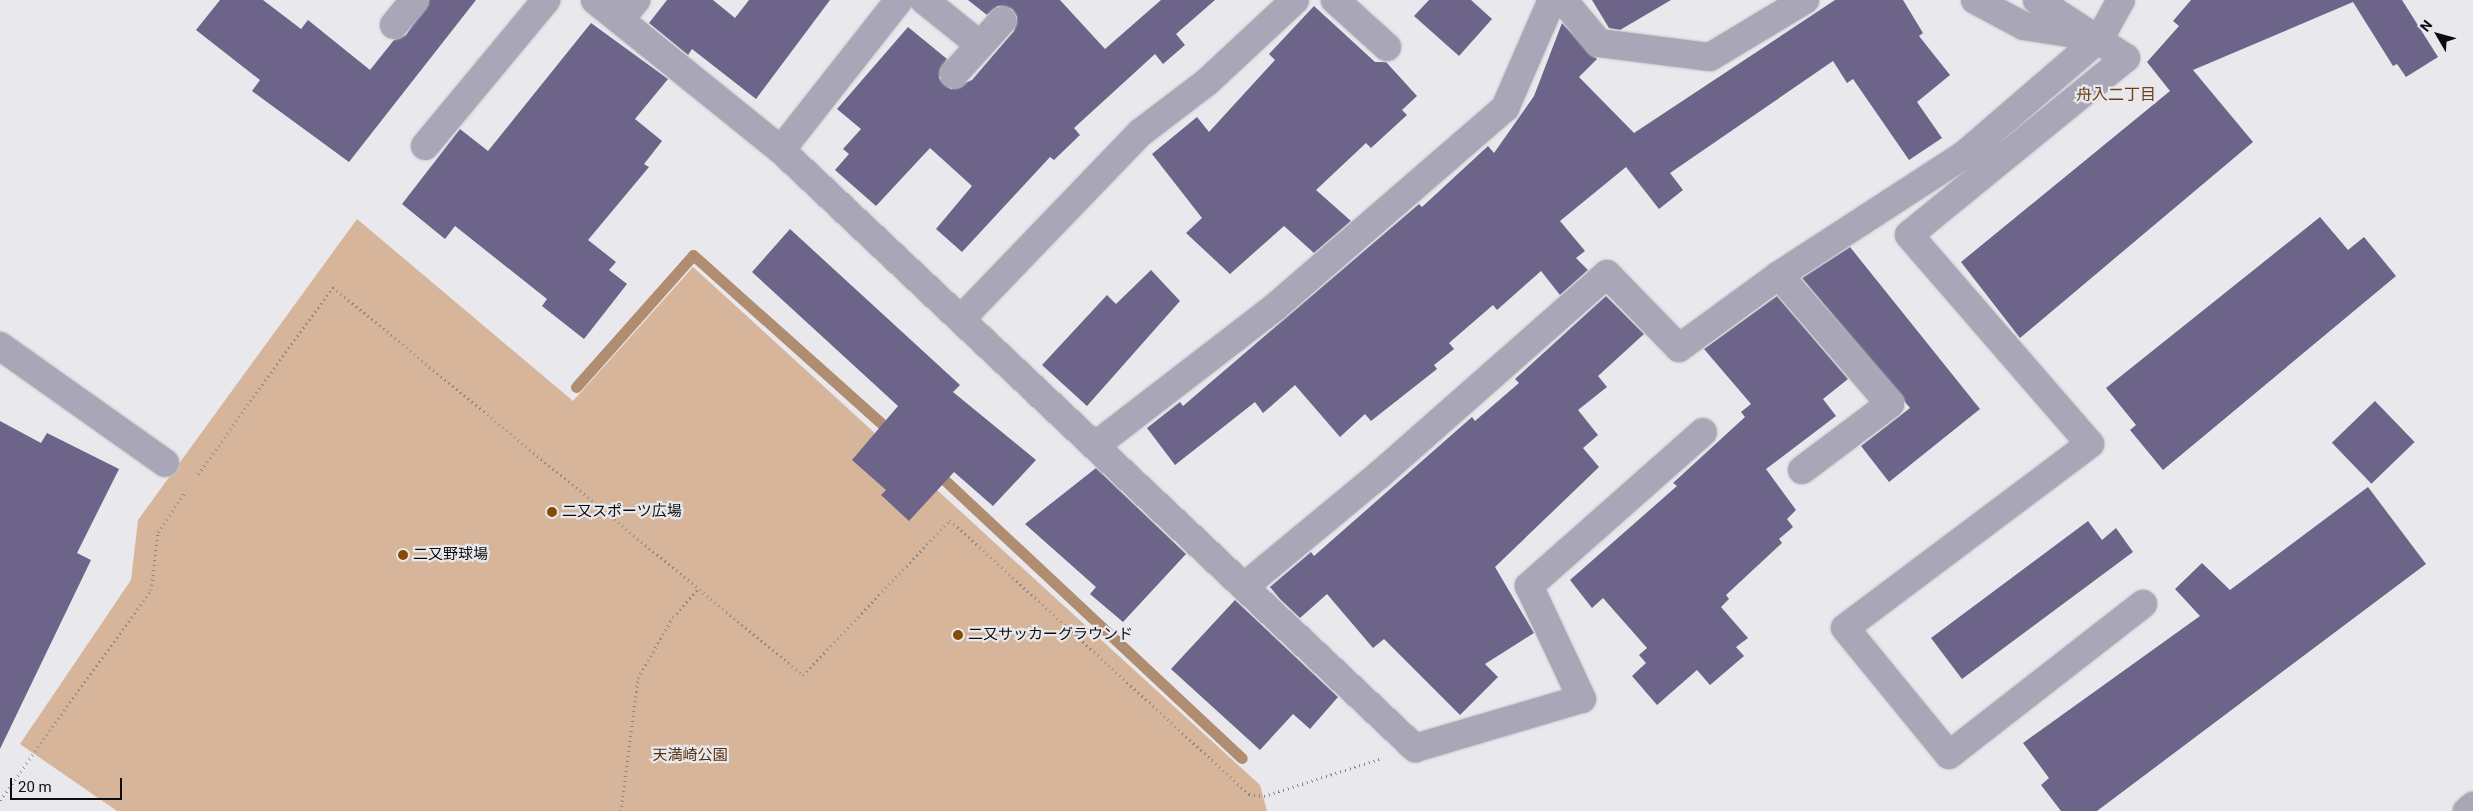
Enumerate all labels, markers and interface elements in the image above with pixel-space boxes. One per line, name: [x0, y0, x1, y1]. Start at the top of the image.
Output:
north arrow: [2413, 10, 2463, 60]
text: N: [2417, 17, 2436, 35]
district label: 舟入二丁目: [2076, 85, 2156, 105]
place label: 二又スポーツ広場: [562, 503, 682, 521]
marker: 二又スポーツ広場: [546, 506, 558, 518]
place label: 二又野球場: [413, 546, 488, 564]
marker: 二又野球場: [397, 549, 409, 561]
place label: 二又サッカーグラウンド: [968, 626, 1133, 644]
marker: 二又サッカーグラウンド: [952, 629, 964, 641]
park label: 天満崎公園: [653, 747, 727, 765]
scale bar: [12, 768, 125, 800]
text: 20 m: [18, 778, 52, 796]

